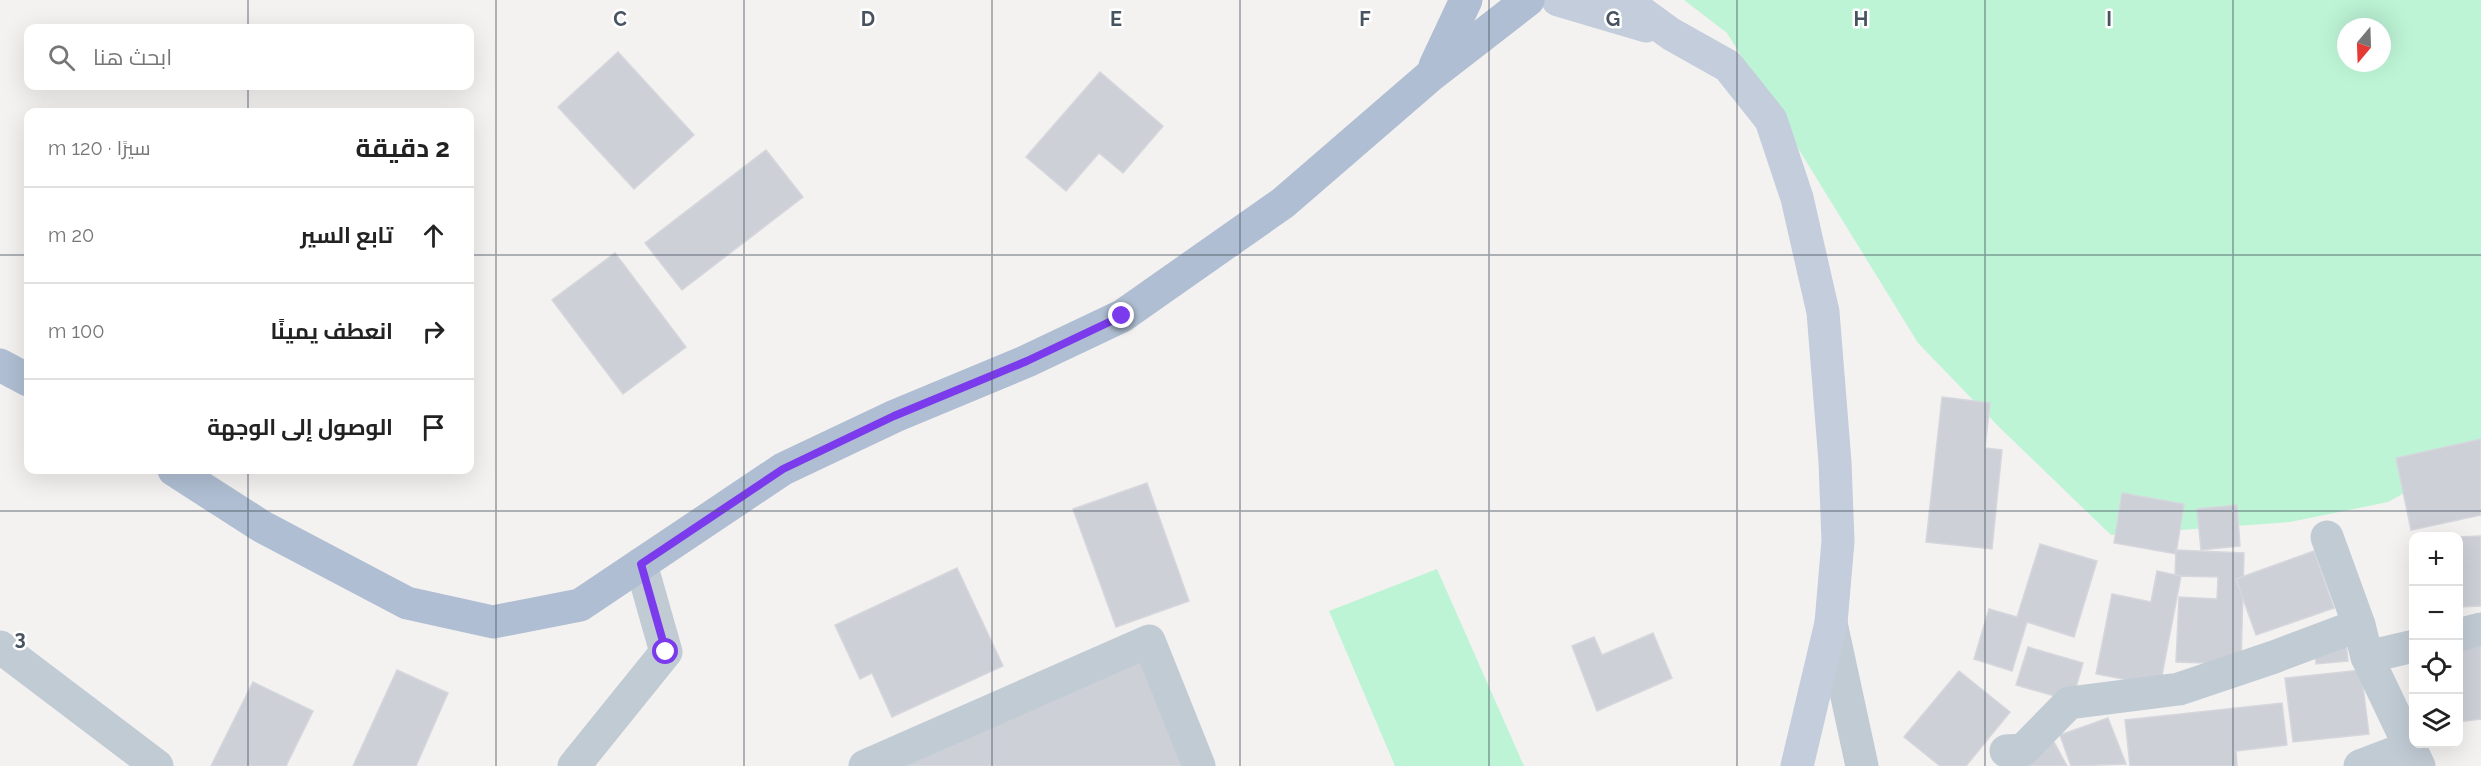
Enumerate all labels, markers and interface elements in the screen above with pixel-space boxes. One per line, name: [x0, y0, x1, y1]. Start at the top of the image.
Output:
text: C: [613, 7, 627, 31]
text: D: [861, 7, 875, 31]
text: E: [1110, 7, 1122, 31]
text: F: [1359, 7, 1371, 31]
text: G: [1606, 7, 1620, 31]
text: H: [1854, 7, 1868, 31]
text: I: [2106, 7, 2112, 31]
north arrow: [2337, 18, 2391, 72]
search box: [24, 24, 474, 90]
icon: search: [45, 41, 78, 74]
text: ابحث هنا: [93, 44, 172, 70]
text: 2 دقيقة: [356, 133, 450, 163]
text: سيرًا · 120 m: [48, 136, 151, 160]
icon: ahead: [417, 219, 450, 252]
text: تابع السير: [300, 222, 393, 248]
text: 20 m: [48, 223, 94, 247]
route end: [1108, 302, 1134, 328]
icon: right: [417, 315, 450, 348]
text: انعطف يمينًا: [270, 318, 393, 344]
text: 100 m: [48, 319, 105, 343]
icon: arrive: [417, 411, 450, 444]
text: الوصول إلى الوجهة: [207, 414, 393, 440]
map controls: [2409, 532, 2463, 748]
button: +: [2409, 532, 2463, 586]
button: −: [2409, 586, 2463, 640]
text: 3: [14, 626, 26, 650]
route start: [652, 638, 678, 664]
button: locate: [2409, 640, 2463, 694]
button: layers: [2409, 694, 2463, 748]

